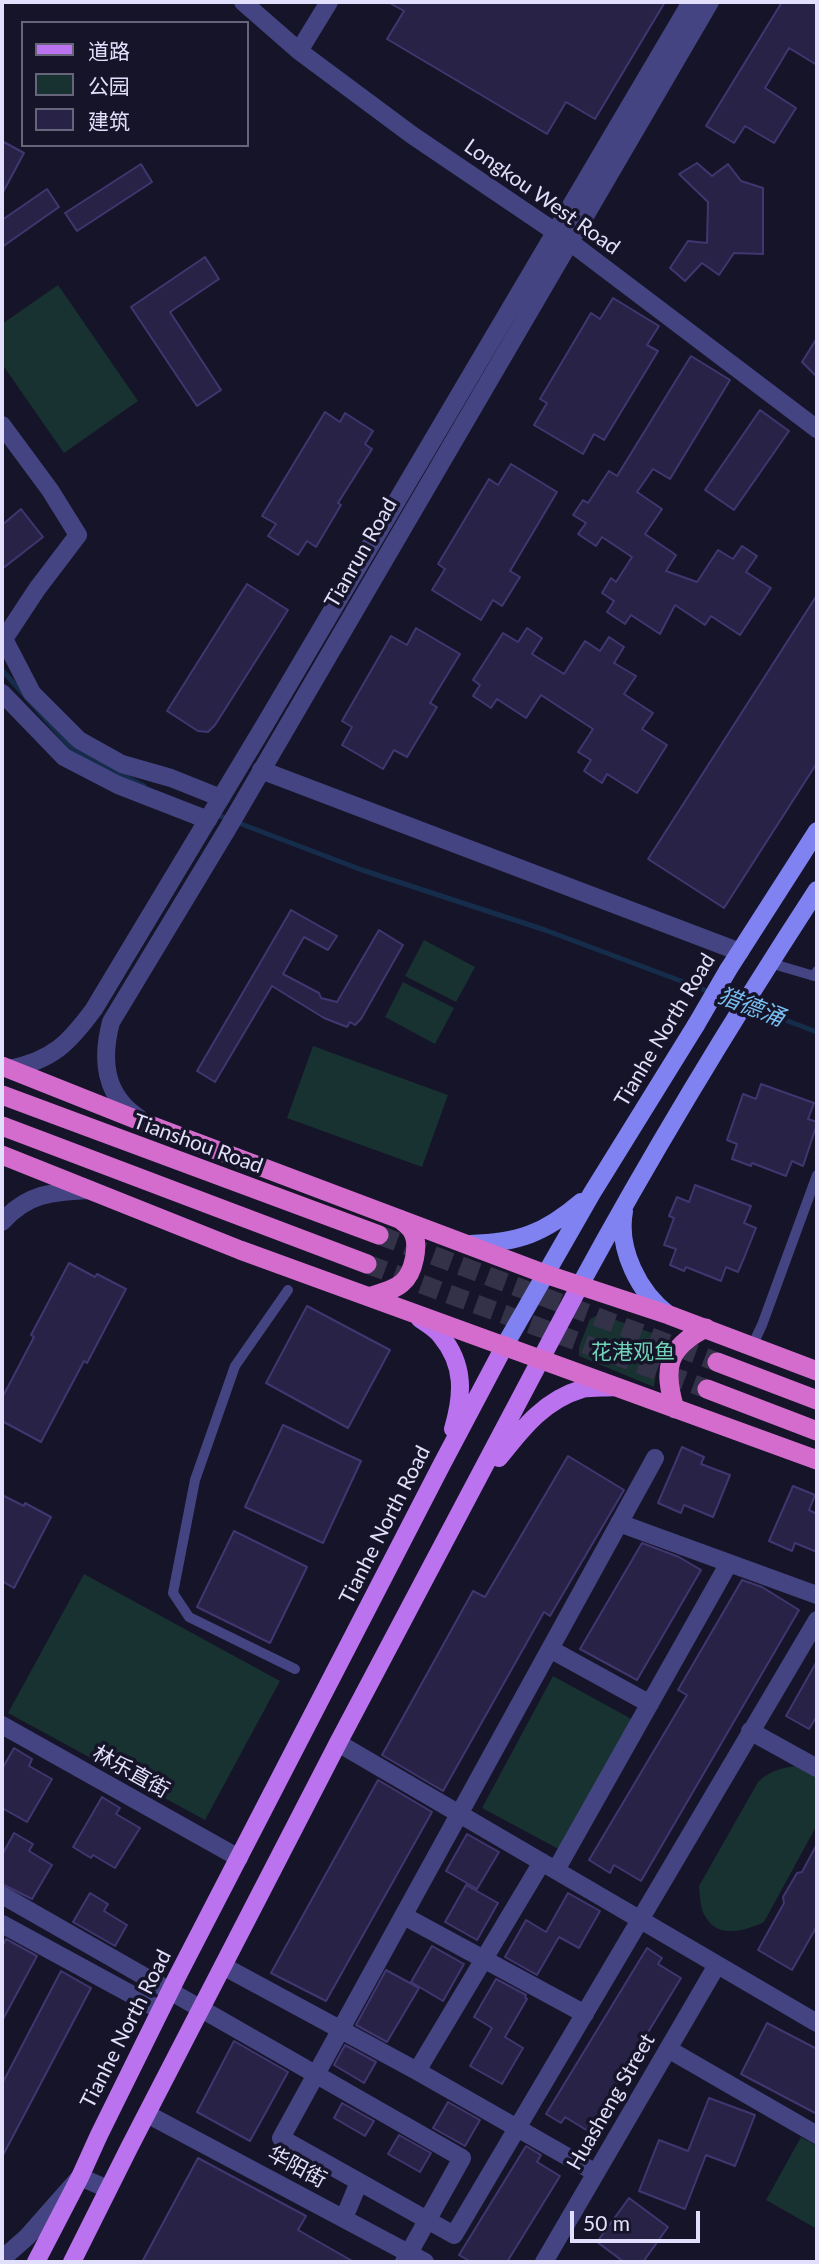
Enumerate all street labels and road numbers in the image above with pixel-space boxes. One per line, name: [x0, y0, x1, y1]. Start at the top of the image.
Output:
street label: Longkou West Road: [459, 134, 625, 260]
street label: Tianrun Road: [319, 494, 403, 612]
street label: Tianhe North Road: [609, 949, 721, 1111]
street label: Tianshou Road: [130, 1109, 266, 1179]
street label: Tianhe North Road: [334, 1442, 436, 1608]
street label: 林乐直街: [88, 1741, 174, 1803]
street label: Tianhe North Road: [75, 1946, 177, 2112]
street label: Huasheng Street: [562, 2029, 660, 2175]
street label: 华阳街: [263, 2141, 331, 2193]

